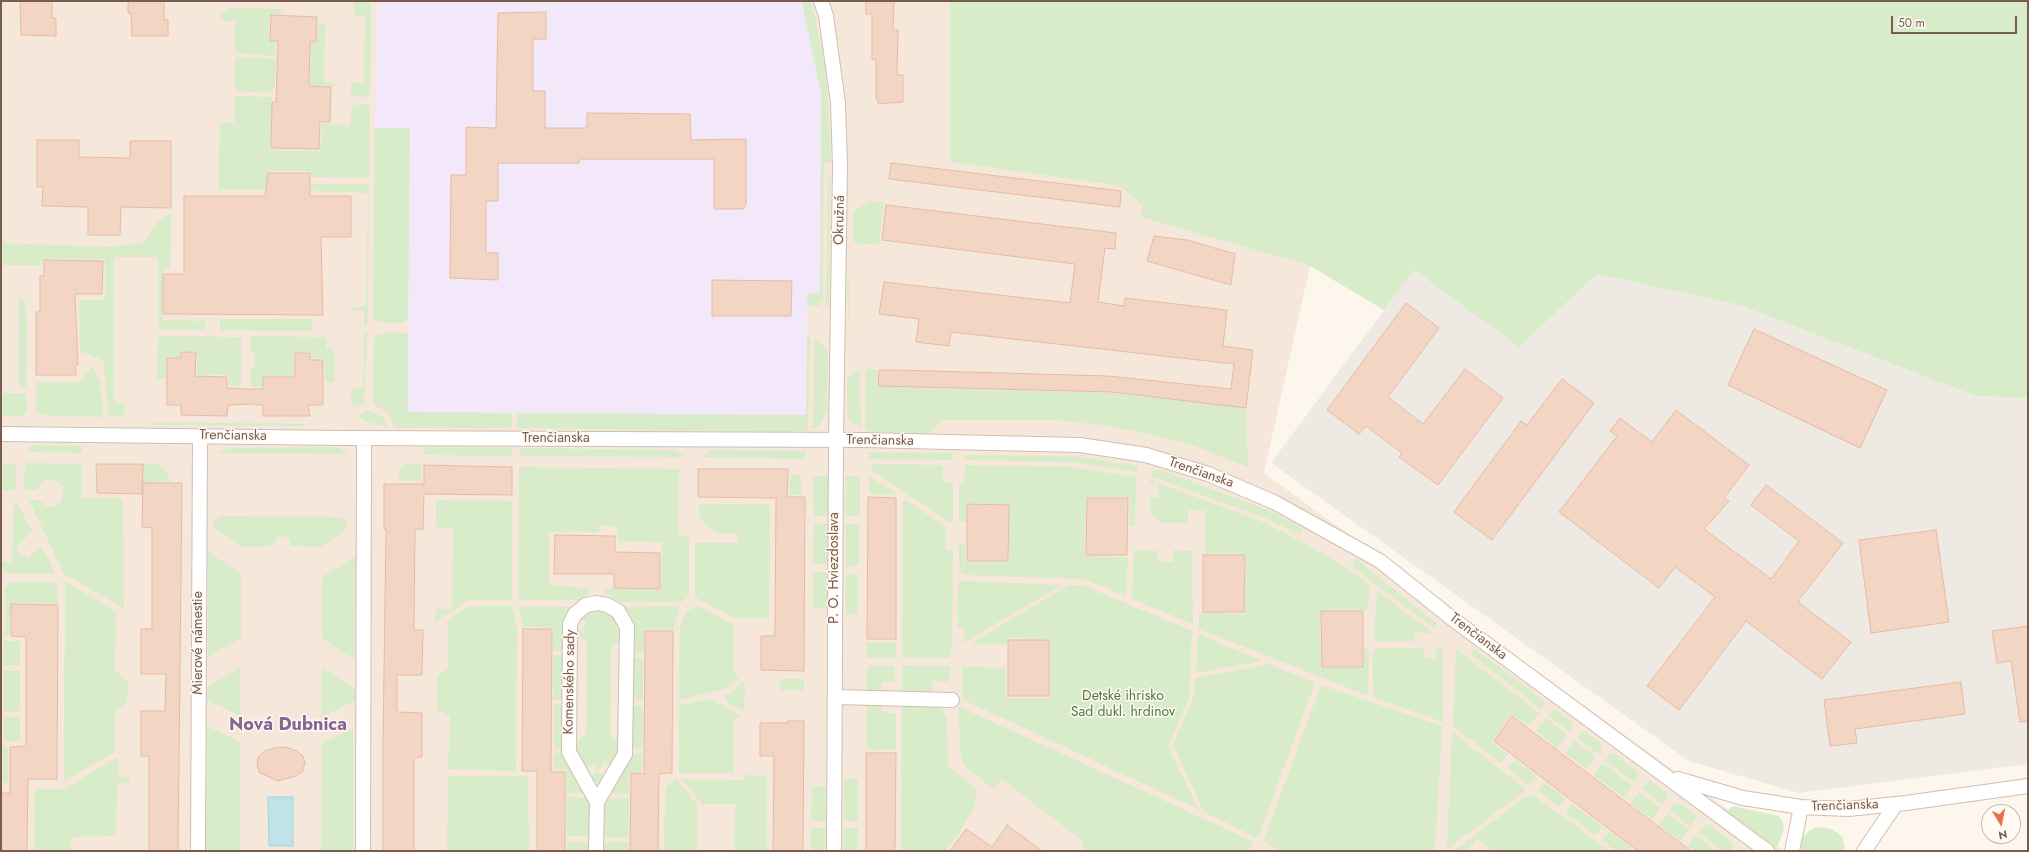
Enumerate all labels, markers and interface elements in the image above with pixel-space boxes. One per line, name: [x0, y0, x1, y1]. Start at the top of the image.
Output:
scale bar: [1893, 8, 2019, 34]
text: 50 m: [1898, 14, 1925, 32]
street label: Okružná: [831, 195, 849, 245]
street label: Trenčianska: [199, 427, 267, 445]
street label: Trenčianska: [522, 431, 590, 447]
street label: Trenčianska: [846, 432, 914, 450]
street label: Trenčianska: [1166, 454, 1236, 492]
street label: P. O. Hviezdoslava: [827, 512, 843, 624]
street label: Mierové námestie: [191, 591, 207, 695]
street label: Trenčianska: [1446, 610, 1510, 664]
street label: Komenského sady: [561, 629, 579, 735]
park label: Detské ihrisko Sad dukl. hrdinov: [1071, 689, 1175, 722]
district label: Nová Dubnica: [229, 715, 347, 737]
street label: Trenčianska: [1811, 796, 1879, 816]
north arrow: [1981, 804, 2021, 844]
text: N: [1997, 826, 2009, 843]

